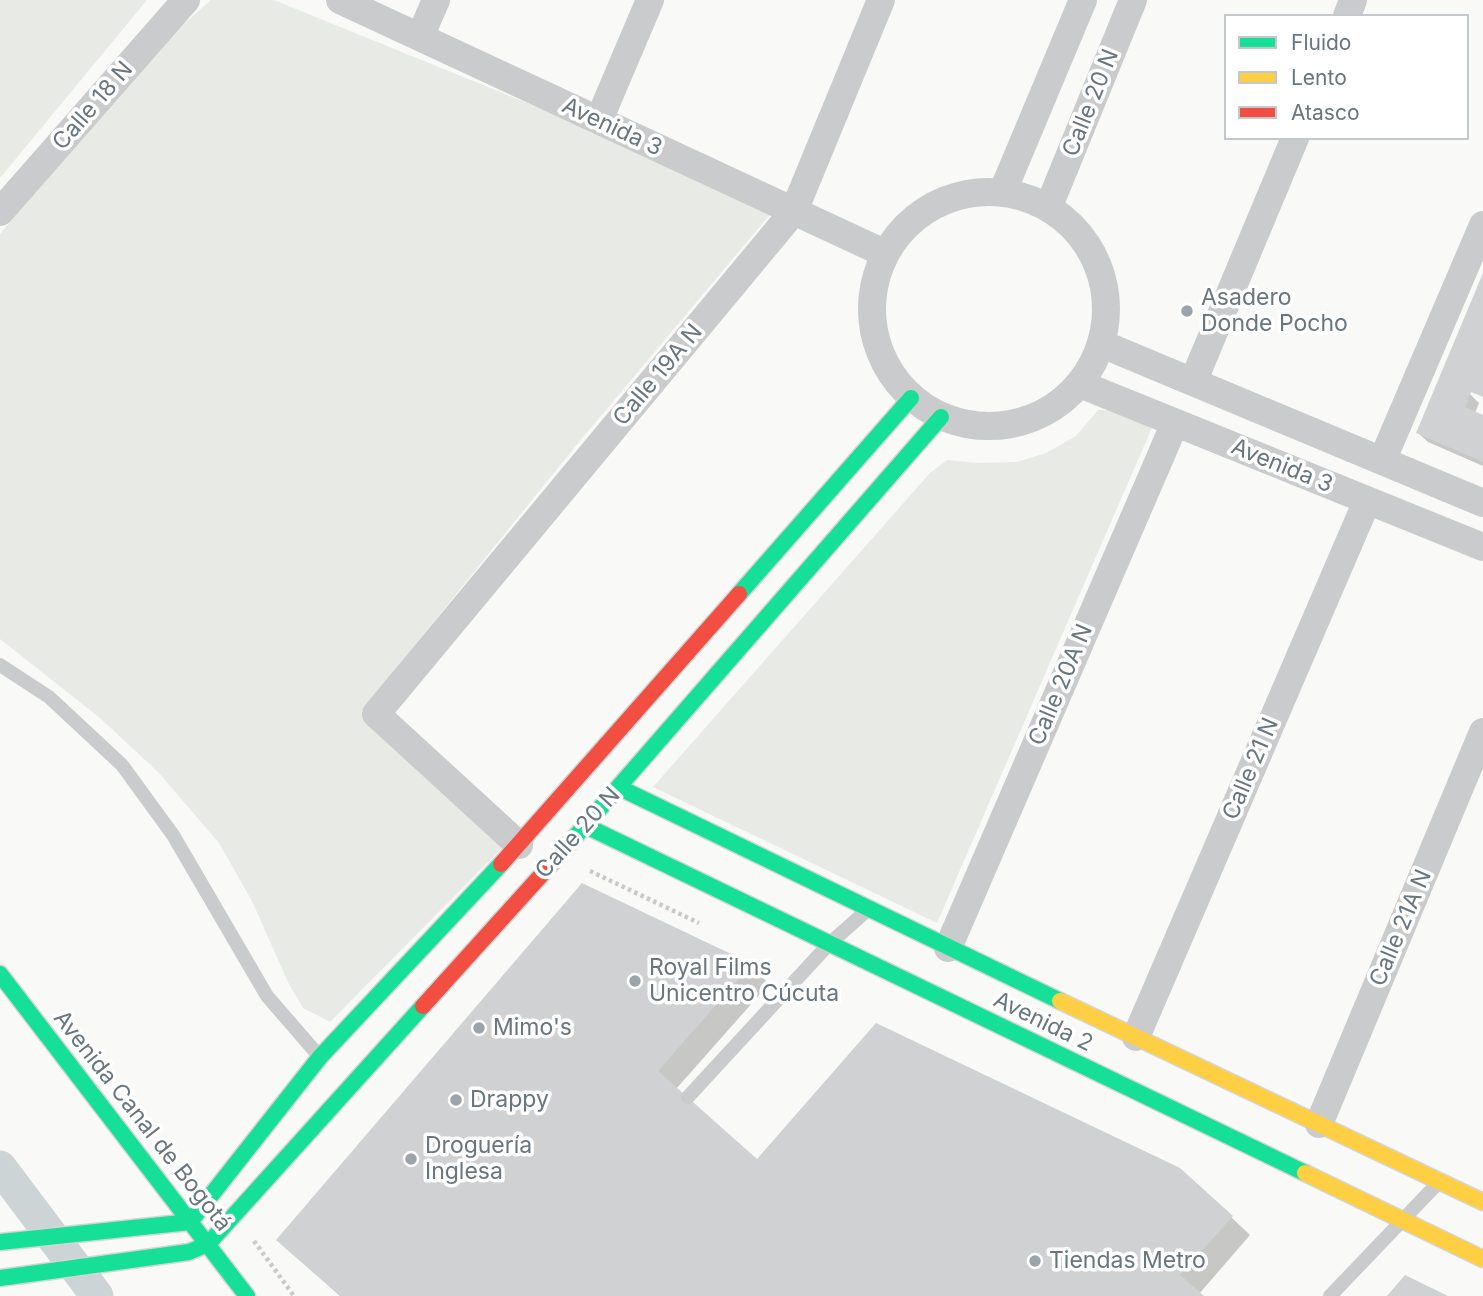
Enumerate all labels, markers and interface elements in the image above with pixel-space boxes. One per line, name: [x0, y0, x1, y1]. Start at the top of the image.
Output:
legend: [1224, 14, 1469, 140]
text: Fluido: [1291, 30, 1351, 55]
street label: Calle 20 N: [1057, 45, 1125, 161]
street label: Calle 18 N: [47, 56, 139, 156]
text: Lento: [1291, 65, 1347, 90]
street label: Avenida 3: [558, 92, 666, 162]
text: Atasco: [1291, 100, 1360, 125]
place label: Asadero Donde Pocho: [1201, 284, 1348, 338]
marker: Asadero Donde Pocho: [1179, 303, 1195, 319]
street label: Calle 19A N: [608, 319, 708, 431]
street label: Avenida 3: [1227, 433, 1337, 499]
street label: Calle 20A N: [1023, 620, 1099, 750]
street label: Calle 21 N: [1217, 714, 1285, 824]
street label: Calle 20 N: [530, 782, 626, 884]
street label: Calle 21A N: [1364, 866, 1438, 990]
place label: Royal Films Unicentro Cúcuta: [649, 954, 839, 1008]
marker: Royal Films Unicentro Cúcuta: [627, 973, 643, 989]
street label: Avenida 2: [989, 986, 1097, 1058]
street label: Avenida Canal de Bogotá: [47, 1005, 237, 1237]
place label: Mimo's: [493, 1014, 572, 1042]
marker: Mimo's: [471, 1020, 487, 1036]
place label: Drappy: [470, 1086, 549, 1114]
marker: Drappy: [448, 1092, 464, 1108]
place label: Droguería Inglesa: [425, 1132, 532, 1186]
marker: Droguería Inglesa: [403, 1151, 419, 1167]
place label: Tiendas Metro: [1049, 1247, 1206, 1275]
marker: Tiendas Metro: [1027, 1253, 1043, 1269]

